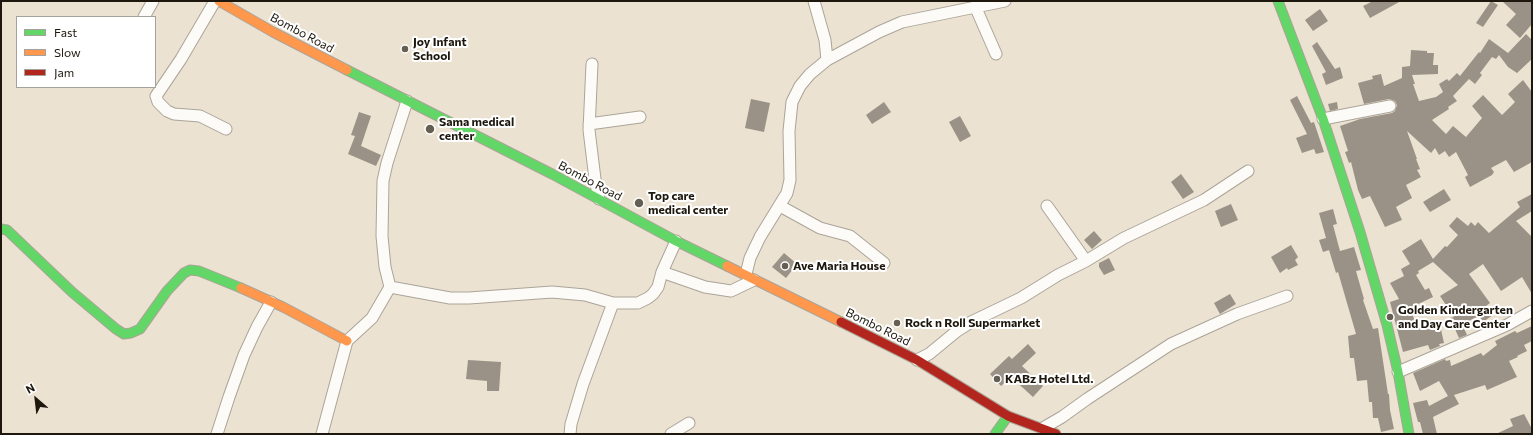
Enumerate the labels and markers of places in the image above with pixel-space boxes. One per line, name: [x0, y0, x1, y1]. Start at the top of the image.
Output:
place label: Joy Infant School: [413, 35, 466, 63]
marker: Joy Infant School: [400, 44, 410, 54]
place label: Sama medical center: [439, 115, 514, 143]
marker: Sama medical center: [424, 123, 436, 135]
place label: Top care medical center: [648, 189, 728, 217]
marker: Top care medical center: [633, 197, 645, 209]
place label: Ave Maria House: [793, 259, 886, 273]
marker: Ave Maria House: [780, 261, 790, 271]
place label: Golden Kindergarten and Day Care Center: [1398, 303, 1513, 331]
marker: Golden Kindergarten and Day Care Center: [1385, 312, 1395, 322]
place label: Rock n Roll Supermarket: [905, 316, 1040, 330]
marker: Rock n Roll Supermarket: [892, 318, 902, 328]
place label: KABz Hotel Ltd.: [1005, 372, 1093, 386]
marker: KABz Hotel Ltd.: [992, 374, 1002, 384]

